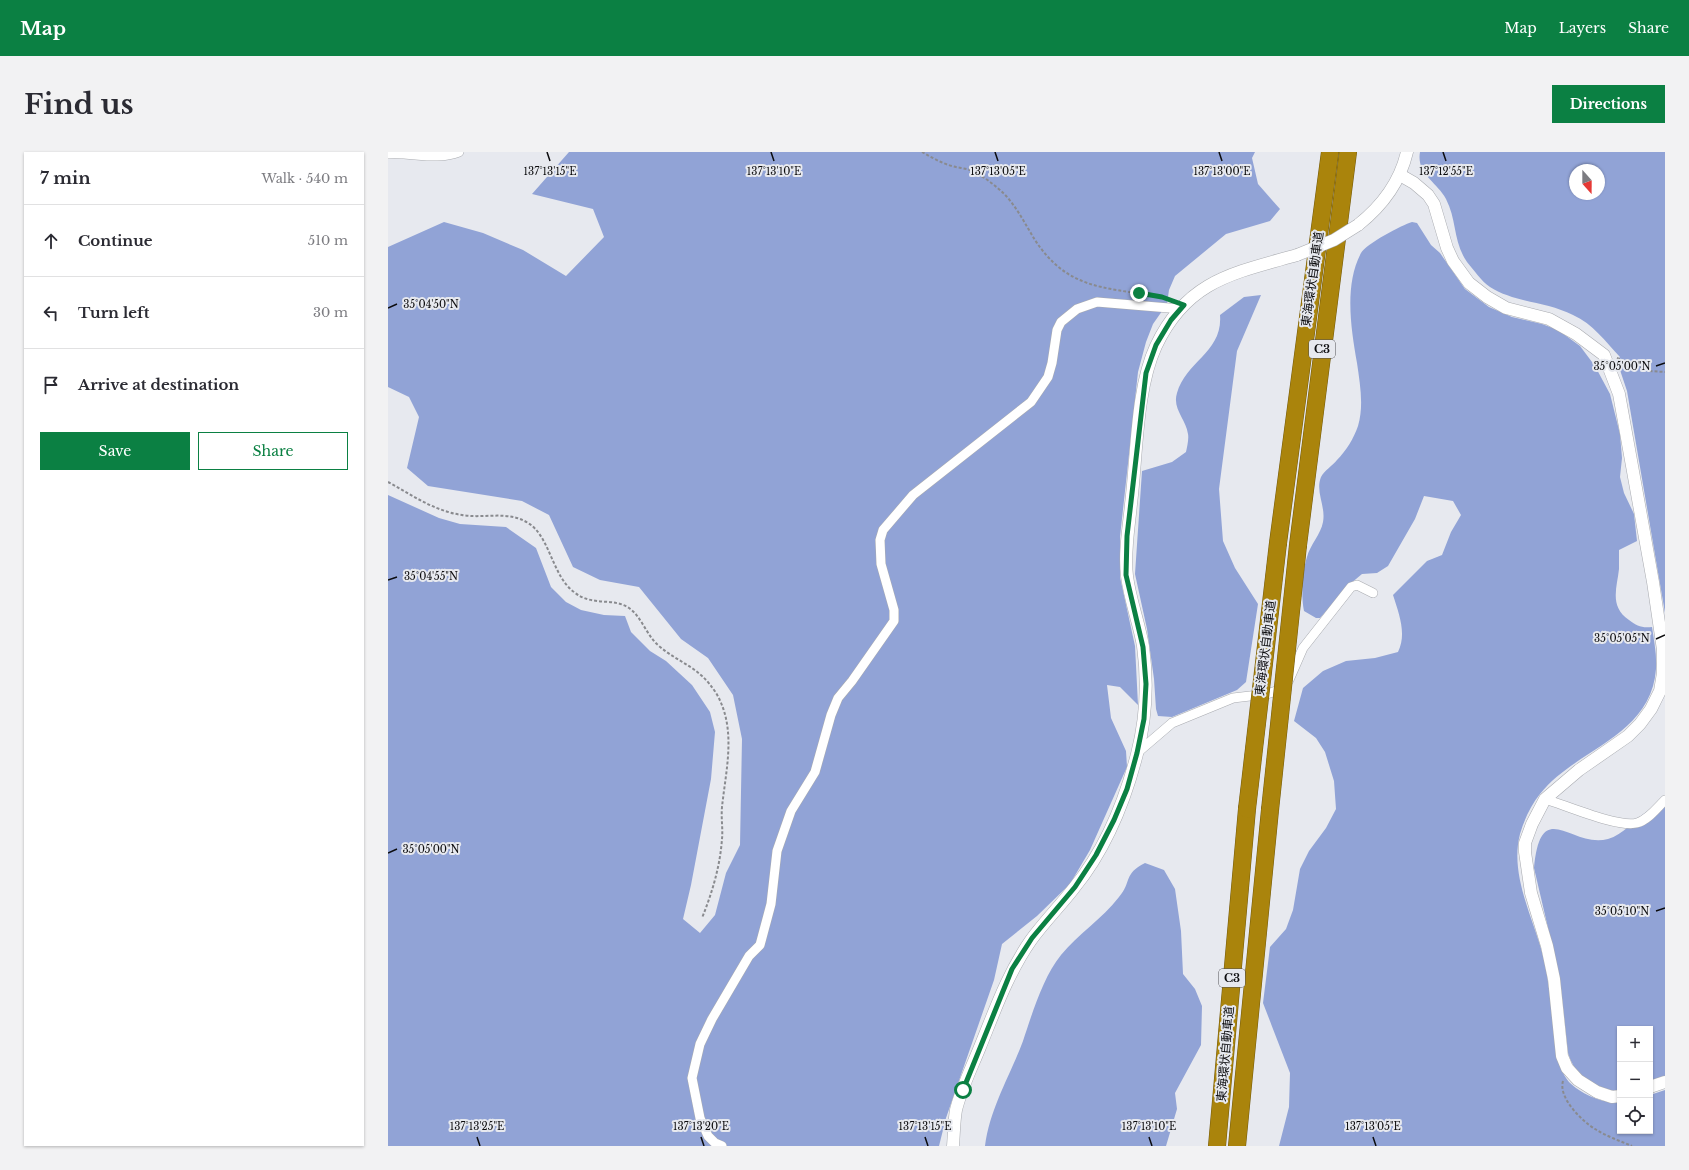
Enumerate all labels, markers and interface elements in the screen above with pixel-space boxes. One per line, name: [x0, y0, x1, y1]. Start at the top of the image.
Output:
text: Map: [20, 17, 66, 40]
text: Map: [1504, 19, 1537, 37]
text: Layers: [1559, 19, 1606, 37]
text: Share: [1628, 19, 1669, 37]
button: Directions: [1552, 85, 1665, 123]
text: Find us: [24, 87, 134, 122]
north arrow: [1569, 164, 1605, 200]
text: 137°13'15"E: [524, 165, 576, 178]
text: 137°13'10"E: [747, 165, 801, 178]
text: 137°13'05"E: [970, 165, 1026, 178]
text: 137°13'00"E: [1193, 165, 1251, 178]
text: 137°12'55"E: [1419, 165, 1473, 178]
text: 7 min: [40, 168, 91, 189]
text: Walk · 540 m: [261, 170, 348, 187]
icon: ahead: [40, 230, 62, 252]
street label: 東海環状自動車道: [1298, 230, 1326, 328]
text: Continue: [78, 231, 153, 250]
text: 510 m: [308, 232, 348, 249]
route end: [1130, 284, 1148, 302]
text: 35°04'50"N: [403, 298, 459, 311]
icon: left: [40, 302, 62, 324]
text: Turn left: [78, 303, 149, 322]
text: 30 m: [313, 304, 348, 321]
road number: C3: [1309, 340, 1335, 358]
text: 35°05'00"N: [1593, 360, 1651, 373]
icon: arrive: [40, 374, 62, 396]
text: Arrive at destination: [78, 375, 239, 394]
button: Save: [40, 432, 190, 470]
button: Share: [198, 432, 348, 470]
text: 35°04'55"N: [404, 570, 458, 583]
street label: 東海環状自動車道: [1252, 599, 1278, 697]
text: 35°05'05"N: [1594, 632, 1650, 645]
text: 35°05'00"N: [402, 843, 460, 856]
text: 35°05'10"N: [1595, 905, 1649, 918]
road number: C3: [1219, 969, 1245, 987]
street label: 東海環状自動車道: [1213, 1006, 1237, 1102]
map controls: [1617, 1026, 1653, 1134]
button: +: [1617, 1026, 1653, 1062]
button: −: [1617, 1062, 1653, 1098]
route start: [954, 1081, 972, 1099]
button: locate: [1617, 1098, 1653, 1134]
text: 137°13'25"E: [450, 1120, 504, 1133]
text: 137°13'20"E: [673, 1120, 729, 1133]
text: 137°13'15"E: [899, 1120, 951, 1133]
text: 137°13'10"E: [1122, 1120, 1176, 1133]
text: 137°13'05"E: [1345, 1120, 1401, 1133]

